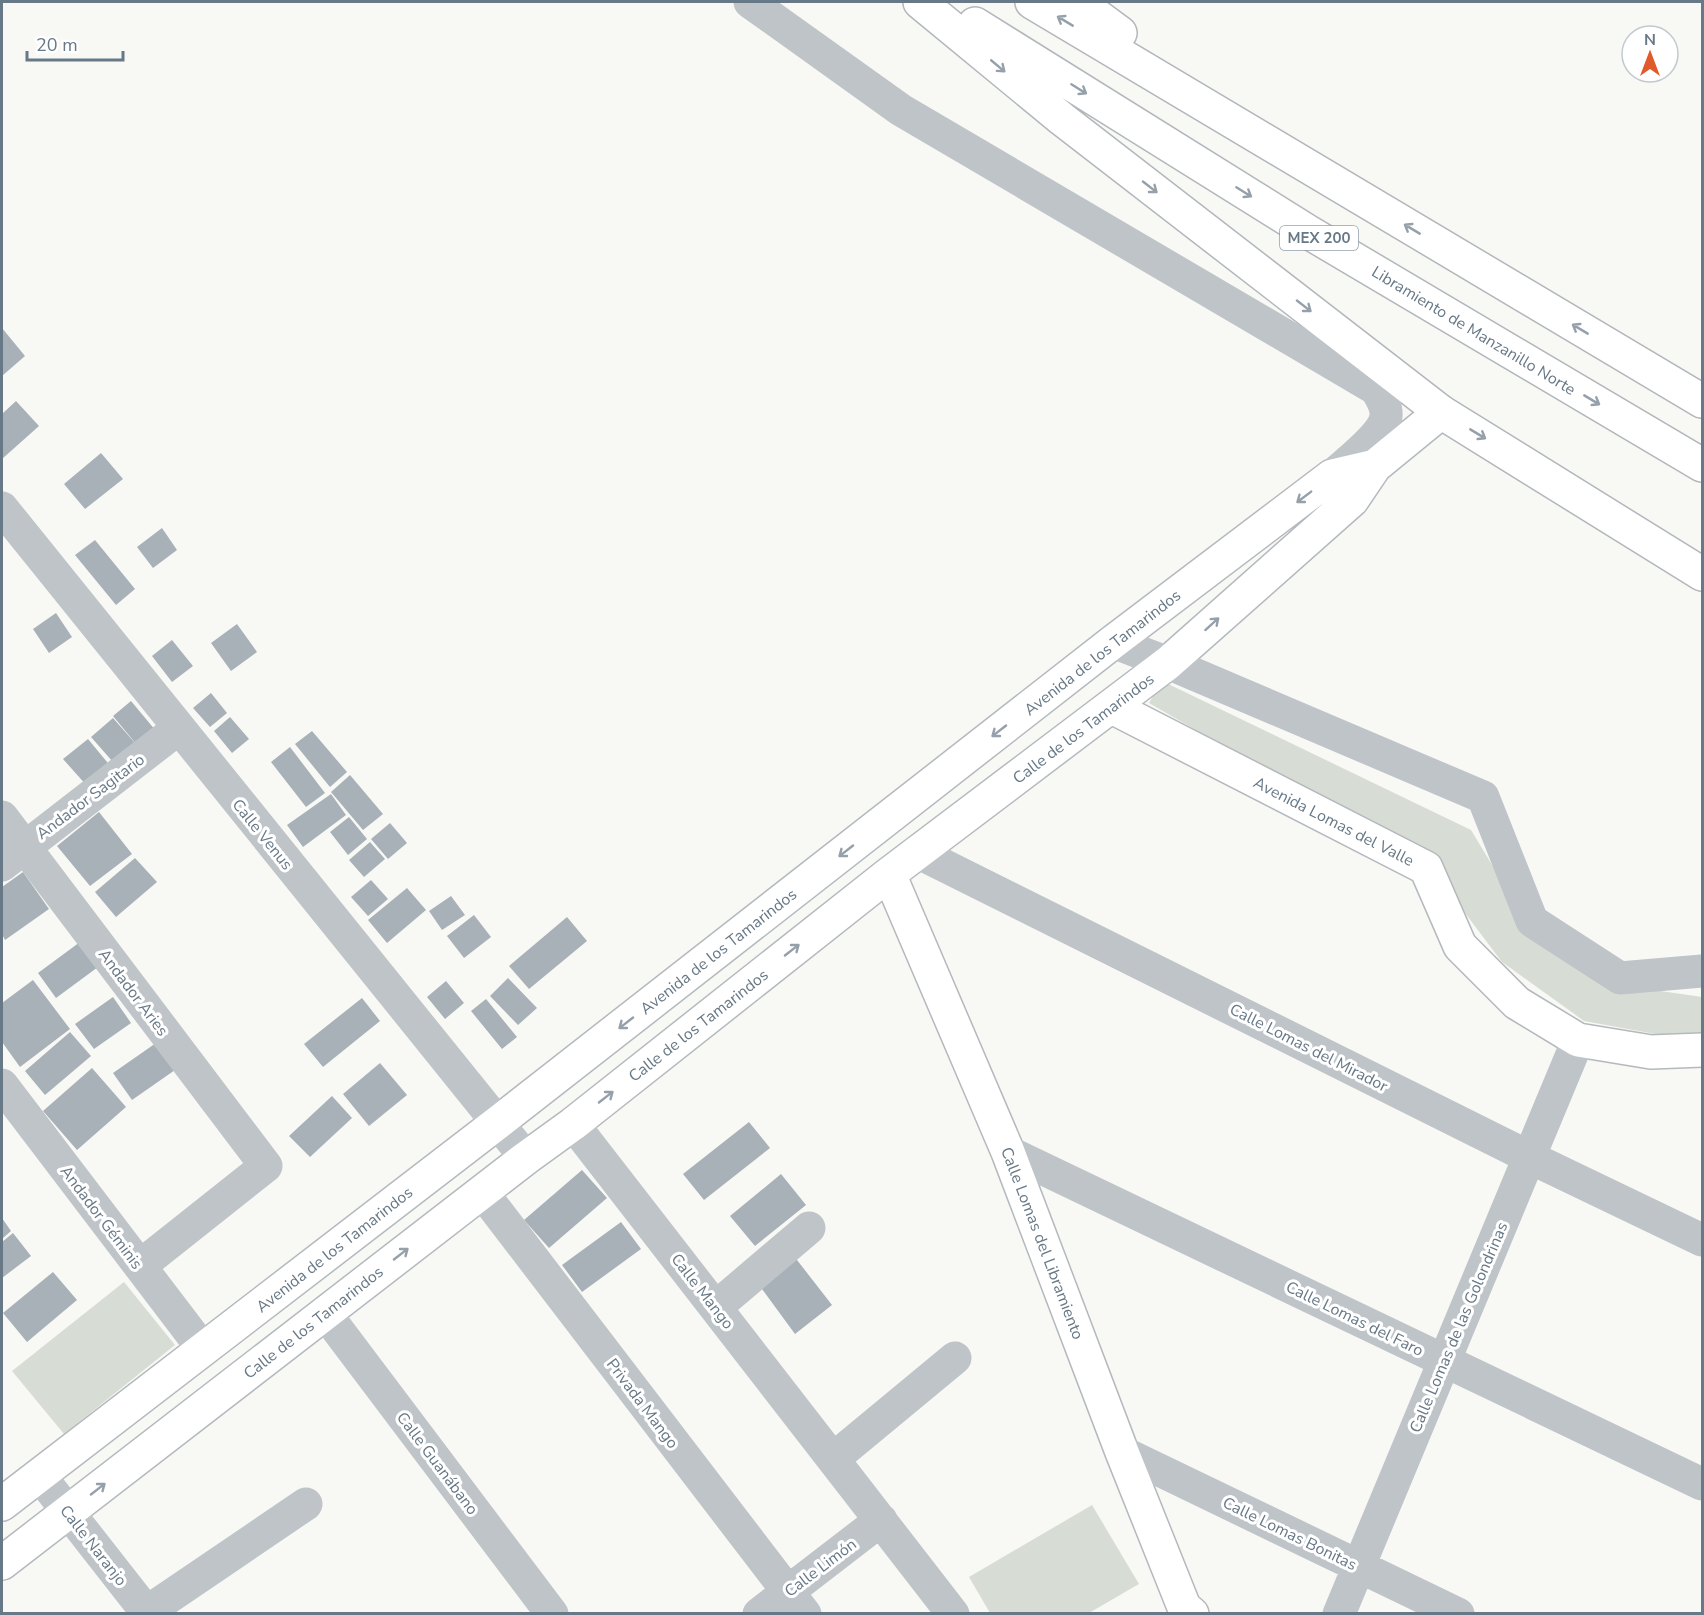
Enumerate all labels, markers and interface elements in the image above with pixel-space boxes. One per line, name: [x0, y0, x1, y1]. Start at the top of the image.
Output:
one-way arrow: [1057, 15, 1074, 27]
scale bar: [27, 24, 123, 62]
north arrow: [1620, 24, 1680, 84]
text: N: [1644, 29, 1656, 51]
text: 20 m: [36, 33, 78, 57]
one-way arrow: [990, 59, 1005, 73]
one-way arrow: [1070, 84, 1087, 96]
one-way arrow: [1142, 181, 1158, 194]
one-way arrow: [1235, 187, 1252, 199]
one-way arrow: [1404, 223, 1421, 235]
road number: MEX 200: [1280, 226, 1358, 250]
street label: Libramiento de Manzanillo Norte: [1367, 261, 1580, 401]
one-way arrow: [1296, 300, 1312, 313]
one-way arrow: [1572, 322, 1589, 334]
one-way arrow: [1583, 394, 1600, 406]
one-way arrow: [1469, 428, 1486, 440]
one-way arrow: [1296, 491, 1312, 504]
street label: Avenida de los Tamarindos: [1020, 585, 1186, 721]
one-way arrow: [1204, 617, 1219, 631]
street label: Calle de los Tamarindos: [1008, 668, 1159, 789]
one-way arrow: [992, 725, 1008, 738]
street label: Andador Sagitario: [32, 749, 149, 845]
street label: Avenida Lomas del Valle: [1250, 772, 1418, 872]
street label: Calle Venus: [227, 795, 298, 875]
one-way arrow: [838, 845, 854, 858]
street label: Avenida de los Tamarindos: [636, 884, 802, 1020]
street label: Andador Aries: [93, 944, 173, 1041]
one-way arrow: [784, 944, 800, 957]
street label: Calle de los Tamarindos: [624, 964, 773, 1087]
street label: Calle Lomas del Mirador: [1226, 998, 1392, 1097]
one-way arrow: [618, 1016, 634, 1029]
one-way arrow: [598, 1091, 614, 1104]
street label: Calle Lomas del Libramiento: [995, 1144, 1089, 1343]
street label: Andador Géminis: [55, 1161, 147, 1274]
street label: Avenida de los Tamarindos: [252, 1182, 418, 1318]
street label: Calle Lomas de las Golondrinas: [1405, 1219, 1513, 1436]
one-way arrow: [393, 1247, 409, 1260]
street label: Calle Mango: [666, 1249, 739, 1334]
street label: Calle de los Tamarindos: [239, 1261, 388, 1384]
street label: Calle Lomas del Faro: [1282, 1276, 1427, 1362]
street label: Privada Mango: [601, 1354, 683, 1453]
street label: Calle Guanábano: [391, 1408, 483, 1520]
one-way arrow: [89, 1482, 105, 1495]
street label: Calle Lomas Bonitas: [1219, 1492, 1360, 1576]
street label: Calle Naranjo: [55, 1501, 132, 1591]
street label: Calle Limón: [780, 1533, 861, 1602]

